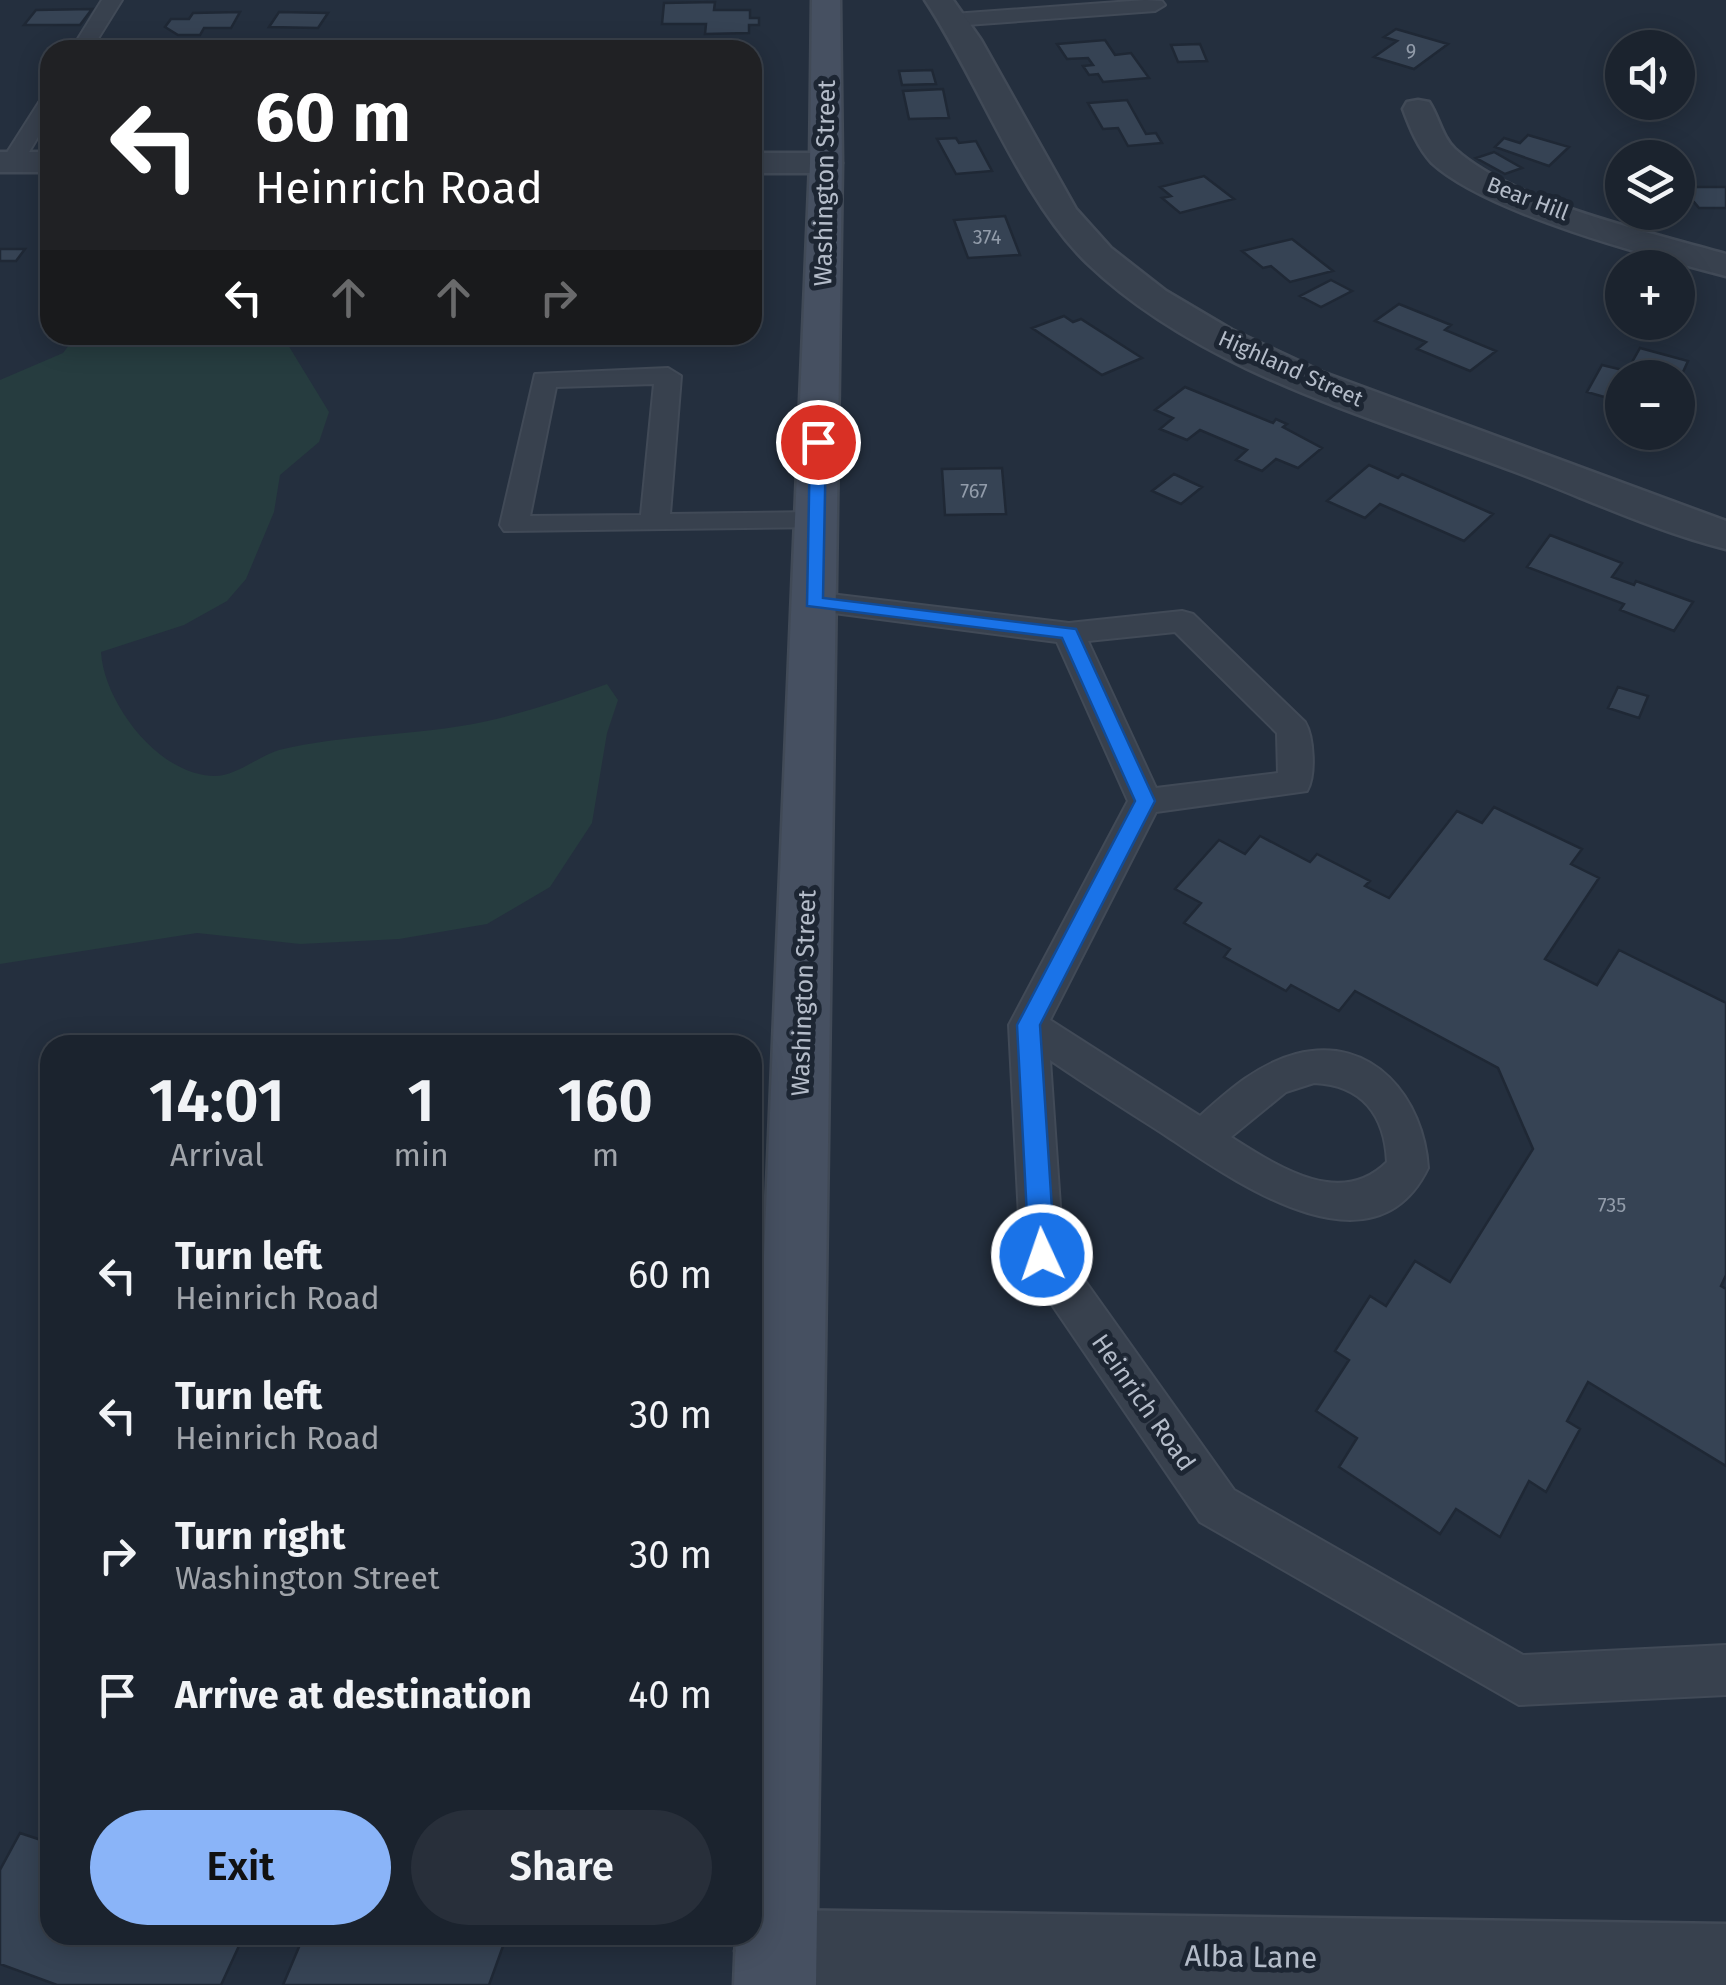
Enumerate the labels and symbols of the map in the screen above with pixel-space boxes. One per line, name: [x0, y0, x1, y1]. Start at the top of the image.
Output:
house number: 9: [1406, 39, 1416, 63]
street label: Washington Street: [808, 78, 842, 287]
street label: Bear Hill: [1483, 171, 1573, 226]
house number: 374: [973, 225, 1002, 249]
street label: Highland Street: [1214, 325, 1367, 412]
pin: [776, 400, 861, 485]
house number: 767: [960, 479, 988, 503]
street label: Washington Street: [785, 888, 823, 1097]
house number: 735: [1598, 1193, 1626, 1217]
position arrow: [990, 1203, 1094, 1307]
street label: Heinrich Road: [1085, 1328, 1201, 1477]
street label: Alba Lane: [1184, 1938, 1318, 1976]

